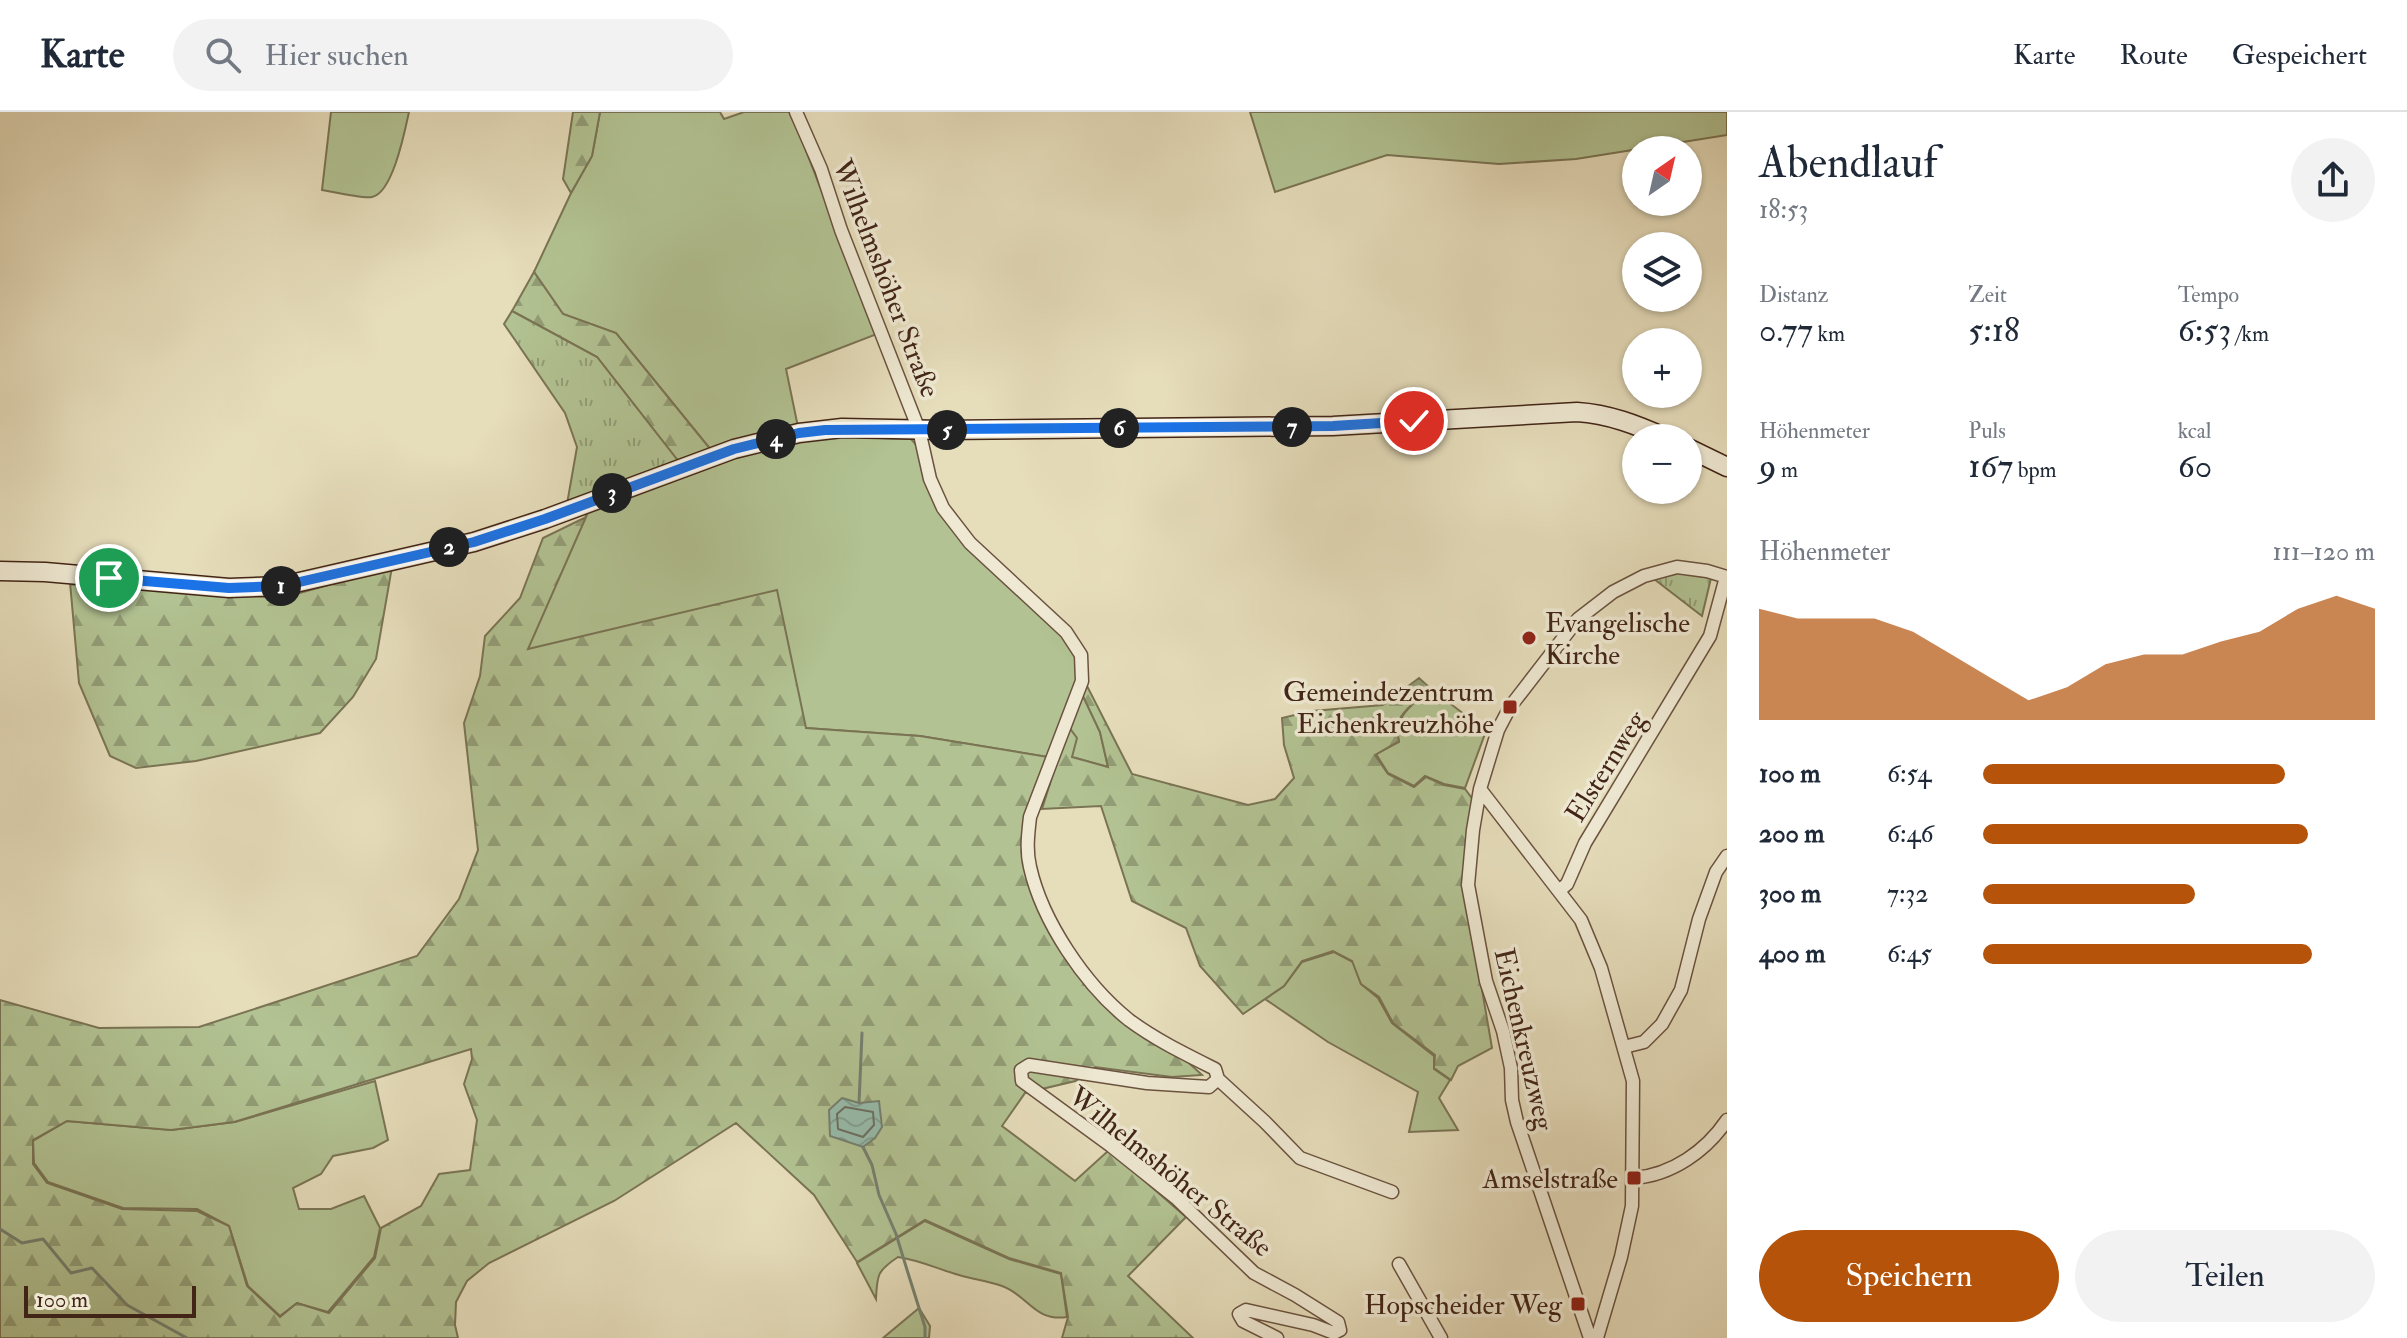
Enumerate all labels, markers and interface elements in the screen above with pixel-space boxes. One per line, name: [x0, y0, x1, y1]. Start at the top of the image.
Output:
search box: [173, 19, 733, 91]
text: Karte: [40, 31, 125, 79]
icon: search: [201, 33, 245, 77]
text: Hier suchen: [265, 37, 409, 74]
text: Karte: [2013, 38, 2075, 73]
text: Route: [2119, 38, 2188, 73]
text: Gespeichert: [2232, 38, 2367, 73]
north arrow: [1622, 136, 1702, 216]
map controls: [1622, 136, 1702, 504]
text: Abendlauf: [1759, 136, 1938, 191]
button: share: [2291, 138, 2375, 222]
street label: Wilhelmshöher Straße: [824, 154, 947, 403]
text: 18:53: [1759, 194, 1808, 226]
button: layers: [1622, 232, 1702, 312]
text: Distanz: [1759, 281, 1828, 309]
text: Zeit: [1968, 281, 2007, 309]
text: Tempo: [2178, 281, 2239, 309]
text: 0.77: [1759, 309, 1813, 352]
text: 5:18: [1968, 309, 2020, 352]
text: 6:53: [2178, 309, 2231, 352]
text: km: [1813, 320, 1845, 348]
text: /km: [2231, 320, 2269, 348]
button: +: [1622, 328, 1702, 408]
pin: [1380, 387, 1448, 455]
icon: check: [1392, 399, 1436, 443]
pin: 7: [1272, 407, 1312, 447]
pin: 6: [1099, 408, 1139, 448]
pin: 5: [927, 410, 967, 450]
text: 7: [1287, 413, 1297, 441]
text: 6: [1113, 414, 1125, 442]
text: 5: [942, 416, 952, 444]
text: Höhenmeter: [1759, 417, 1870, 445]
text: Puls: [1968, 417, 2006, 445]
text: kcal: [2178, 417, 2211, 445]
pin: 4: [756, 419, 796, 459]
button: −: [1622, 424, 1702, 504]
text: 4: [770, 425, 782, 453]
text: 9: [1759, 445, 1776, 488]
text: 167: [1968, 445, 2013, 488]
text: 60: [2178, 445, 2212, 488]
text: m: [1776, 456, 1798, 484]
text: bpm: [2013, 456, 2057, 484]
pin: 3: [592, 473, 632, 513]
text: 3: [608, 479, 616, 507]
pin: 2: [429, 527, 469, 567]
text: 2: [443, 533, 455, 561]
text: Höhenmeter: [1759, 536, 1890, 568]
text: 111–120 m: [2273, 536, 2375, 568]
pin: [75, 544, 143, 612]
icon: arrive: [87, 556, 131, 600]
pin: 1: [261, 566, 301, 606]
text: 1: [277, 572, 285, 600]
place label: Evangelische Kirche: [1545, 606, 1690, 673]
marker: Evangelische Kirche: [1520, 629, 1538, 647]
place label: Gemeindezentrum Eichenkreuzhöhe: [1283, 675, 1494, 742]
marker: Gemeindezentrum Eichenkreuzhöhe: [1501, 698, 1519, 716]
street label: Elsternweg: [1558, 704, 1655, 829]
text: 100 m: [1759, 758, 1820, 790]
text: 6:54: [1887, 758, 1931, 790]
text: 200 m: [1759, 818, 1824, 850]
text: 6:46: [1887, 818, 1934, 850]
text: 300 m: [1759, 878, 1821, 910]
text: 7:32: [1887, 878, 1929, 910]
text: 400 m: [1759, 938, 1825, 970]
text: 6:45: [1887, 938, 1932, 970]
street label: Eichenkreuzweg: [1486, 945, 1562, 1135]
street label: Wilhelmshöher Straße: [1060, 1079, 1279, 1265]
place label: Amselstraße: [1482, 1162, 1618, 1197]
marker: Amselstraße: [1625, 1169, 1643, 1187]
button: Speichern: [1759, 1230, 2059, 1322]
button: Teilen: [2075, 1230, 2375, 1322]
scale bar: [24, 1282, 196, 1318]
text: 100 m: [36, 1286, 88, 1314]
place label: Hopscheider Weg: [1364, 1288, 1563, 1323]
marker: Hopscheider Weg: [1569, 1295, 1587, 1313]

